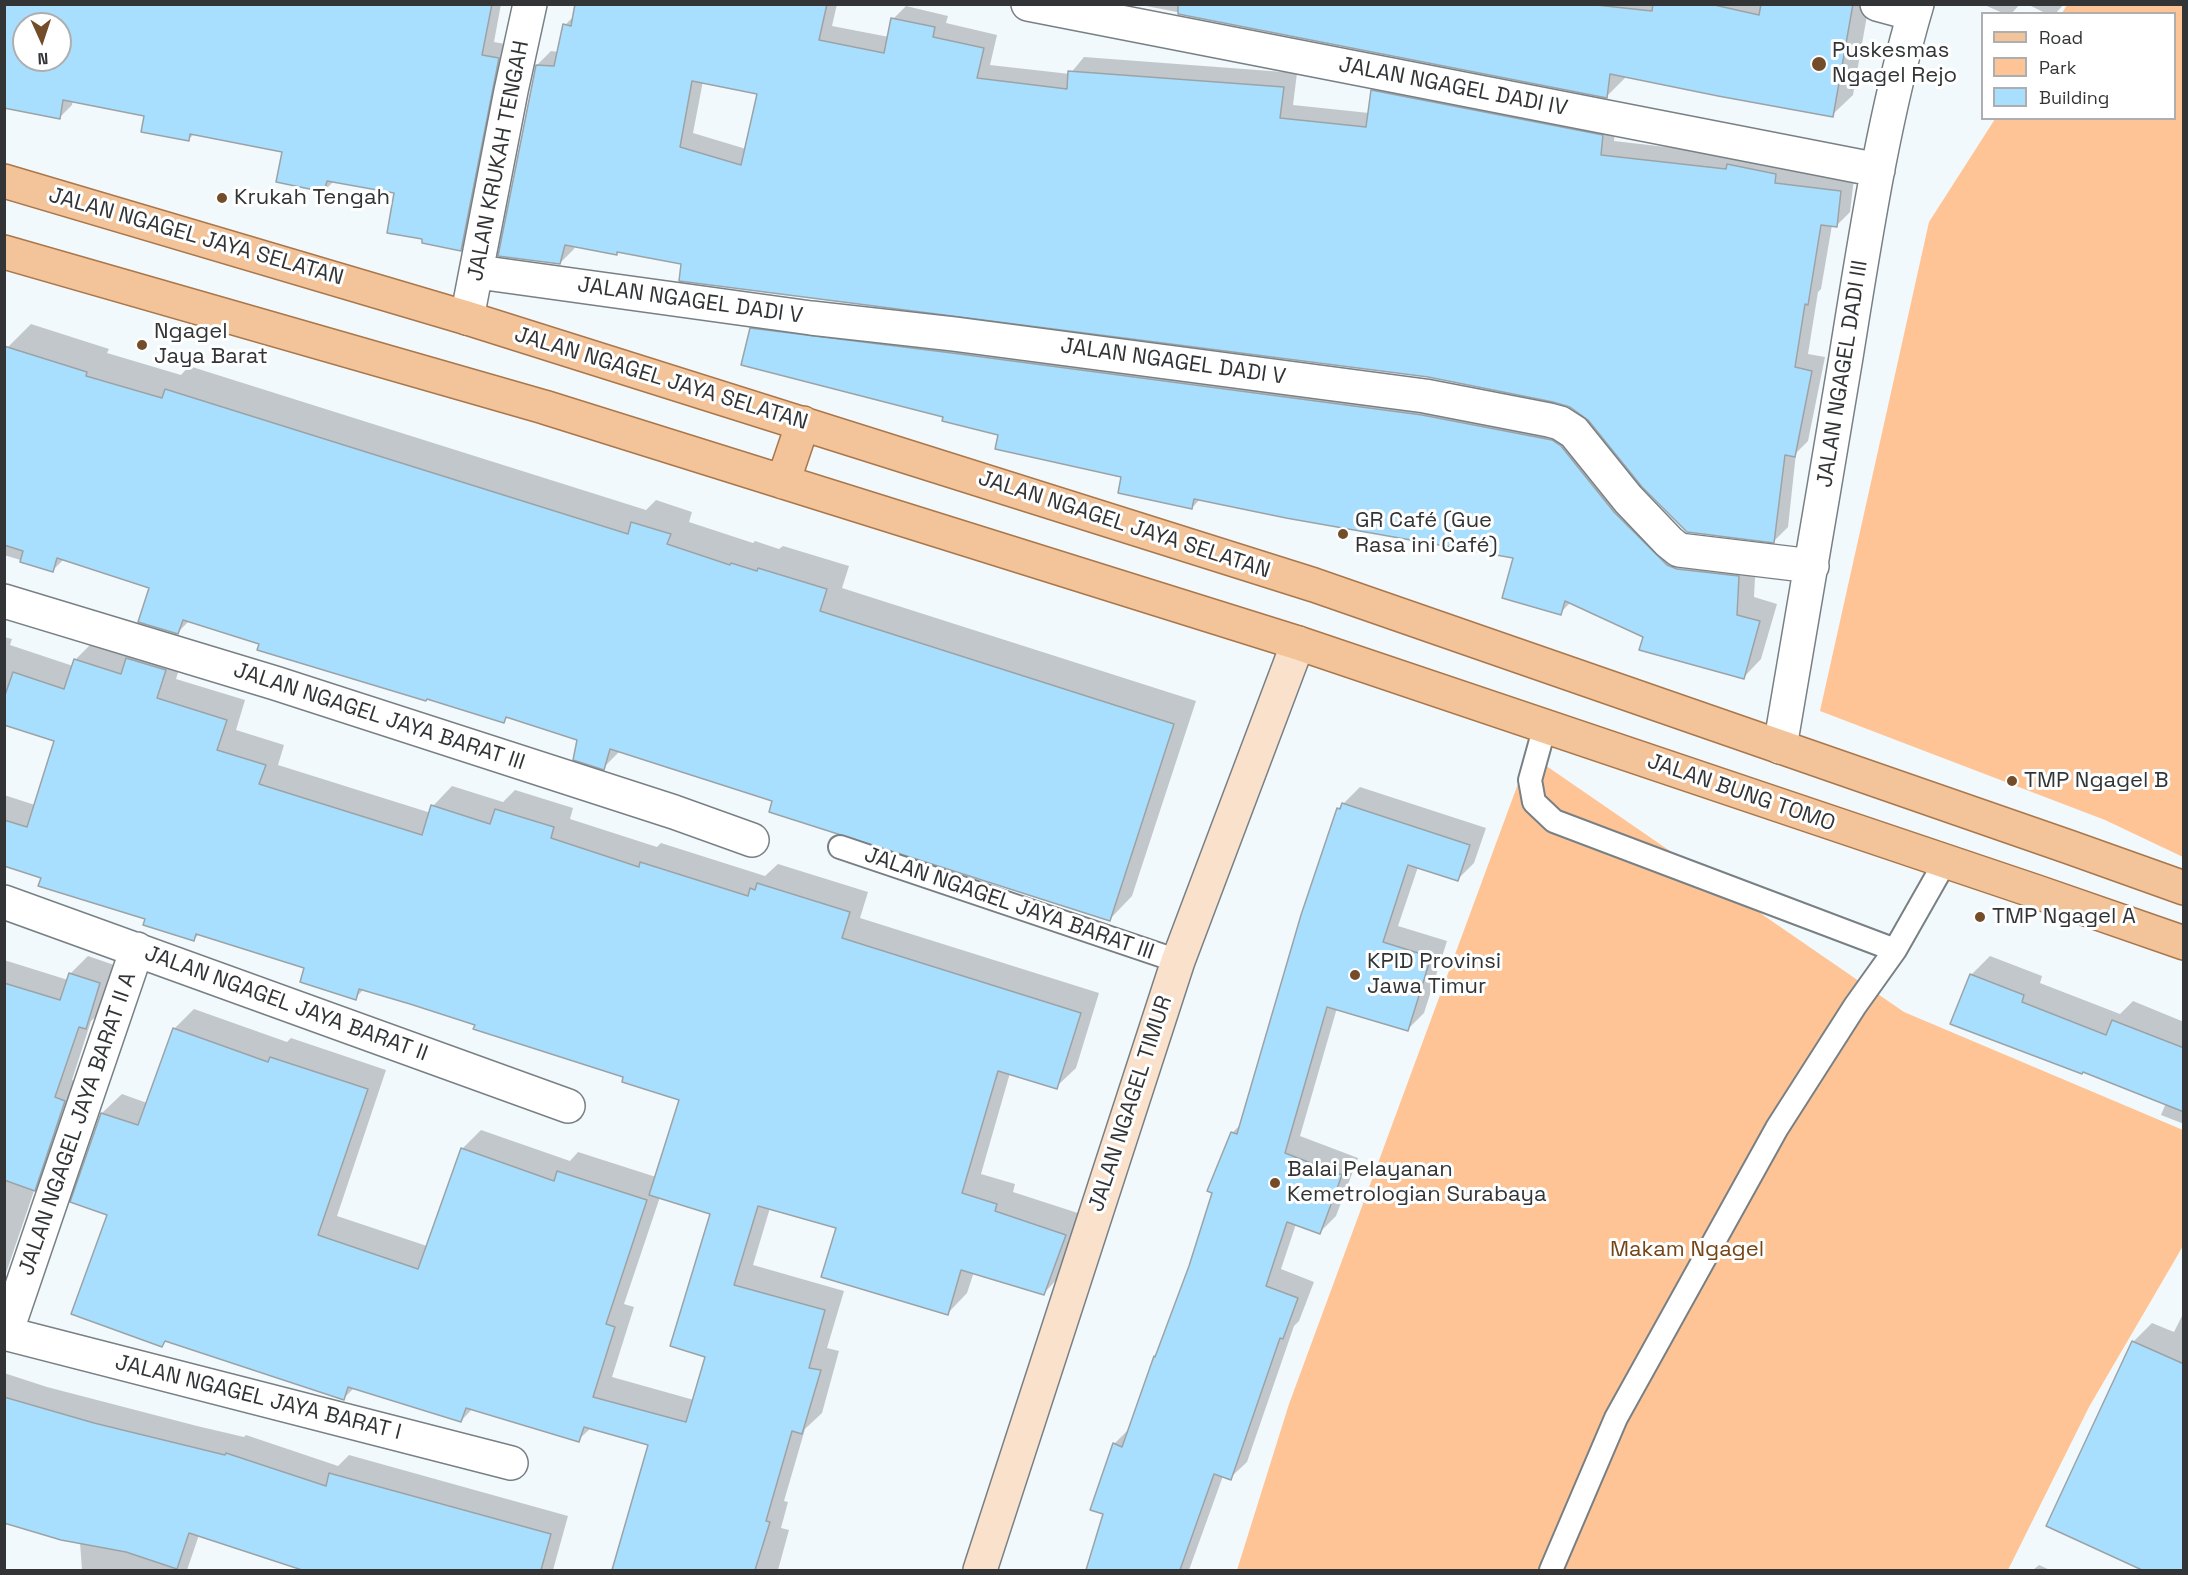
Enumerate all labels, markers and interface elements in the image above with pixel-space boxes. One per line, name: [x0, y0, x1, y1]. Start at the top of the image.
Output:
north arrow: [12, 12, 72, 72]
legend: [1981, 12, 2176, 120]
text: Road: [2039, 26, 2083, 49]
place label: Puskesmas Ngagel Rejo: [1832, 38, 1957, 90]
street label: JALAN KRUKAH TENGAH: [463, 39, 535, 283]
text: N: [37, 48, 49, 69]
street label: JALAN NGAGEL DADI IV: [1336, 52, 1570, 122]
marker: Puskesmas Ngagel Rejo: [1810, 55, 1828, 73]
text: Park: [2039, 56, 2076, 79]
text: Building: [2039, 86, 2109, 109]
street label: JALAN NGAGEL JAYA SELATAN: [46, 182, 346, 292]
place label: Krukah Tengah: [234, 185, 390, 211]
marker: Krukah Tengah: [215, 191, 229, 205]
street label: JALAN NGAGEL DADI III: [1812, 259, 1874, 489]
street label: JALAN NGAGEL DADI V: [576, 272, 804, 330]
place label: Ngagel Jaya Barat: [154, 319, 268, 370]
street label: JALAN NGAGEL JAYA SELATAN: [511, 322, 811, 436]
street label: JALAN NGAGEL DADI V: [1059, 333, 1287, 391]
marker: Ngagel Jaya Barat: [135, 338, 149, 352]
street label: JALAN NGAGEL JAYA SELATAN: [975, 465, 1273, 585]
place label: GR Café (Gue Rasa ini Café): [1355, 508, 1497, 560]
marker: GR Café (Gue Rasa ini Café): [1336, 527, 1350, 541]
street label: JALAN NGAGEL JAYA BARAT III: [230, 657, 528, 777]
street label: JALAN BUNG TOMO: [1644, 748, 1838, 838]
place label: TMP Ngagel B: [2024, 768, 2169, 794]
marker: TMP Ngagel B: [2005, 774, 2019, 788]
street label: JALAN NGAGEL JAYA BARAT III: [861, 842, 1157, 966]
place label: TMP Ngagel A: [1992, 904, 2136, 930]
marker: TMP Ngagel A: [1973, 910, 1987, 924]
street label: JALAN NGAGEL JAYA BARAT II: [141, 940, 431, 1068]
place label: KPID Provinsi Jawa Timur: [1367, 949, 1501, 1000]
marker: KPID Provinsi Jawa Timur: [1348, 968, 1362, 982]
street label: JALAN NGAGEL JAYA BARAT II A: [14, 969, 142, 1279]
street label: JALAN NGAGEL TIMUR: [1084, 993, 1178, 1215]
place label: Balai Pelayanan Kemetrologian Surabaya: [1287, 1157, 1547, 1208]
marker: Balai Pelayanan Kemetrologian Surabaya: [1268, 1176, 1282, 1190]
park label: Makam Ngagel: [1610, 1237, 1764, 1263]
street label: JALAN NGAGEL JAYA BARAT I: [112, 1350, 404, 1446]

